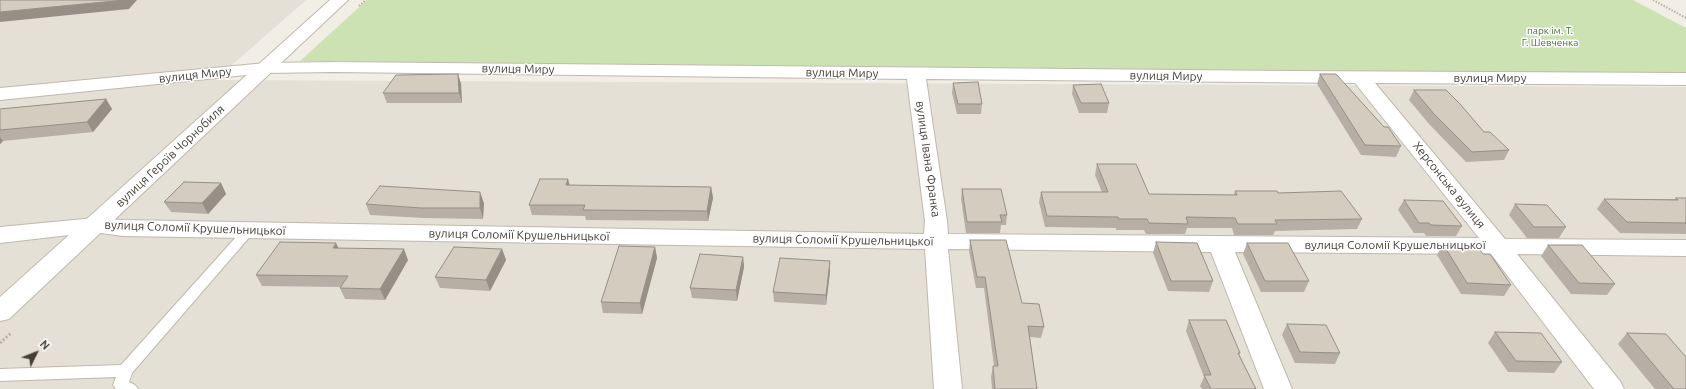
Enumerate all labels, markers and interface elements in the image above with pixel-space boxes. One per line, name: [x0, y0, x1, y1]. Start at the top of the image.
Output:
park label: парк ім. Т. Г. Шевченка: [1522, 25, 1578, 48]
street label: вулиця Миру: [481, 61, 555, 77]
street label: вулиця Миру: [158, 64, 232, 86]
street label: вулиця Миру: [805, 65, 879, 81]
street label: вулиця Миру: [1129, 68, 1203, 84]
street label: вулиця Миру: [1454, 71, 1526, 85]
street label: вулиця Івана Франка: [913, 100, 943, 218]
street label: вулиця Героїв Чорнобиля: [113, 102, 227, 210]
street label: Херсонська вулиця: [1410, 139, 1488, 231]
street label: вулиця Соломії Крушельницької: [104, 218, 286, 238]
street label: вулиця Соломії Крушельницької: [428, 226, 610, 244]
street label: вулиця Соломії Крушельницької: [752, 231, 934, 249]
street label: вулиця Соломії Крушельницької: [1304, 238, 1486, 252]
north arrow: [16, 333, 56, 373]
text: N: [38, 338, 52, 352]

